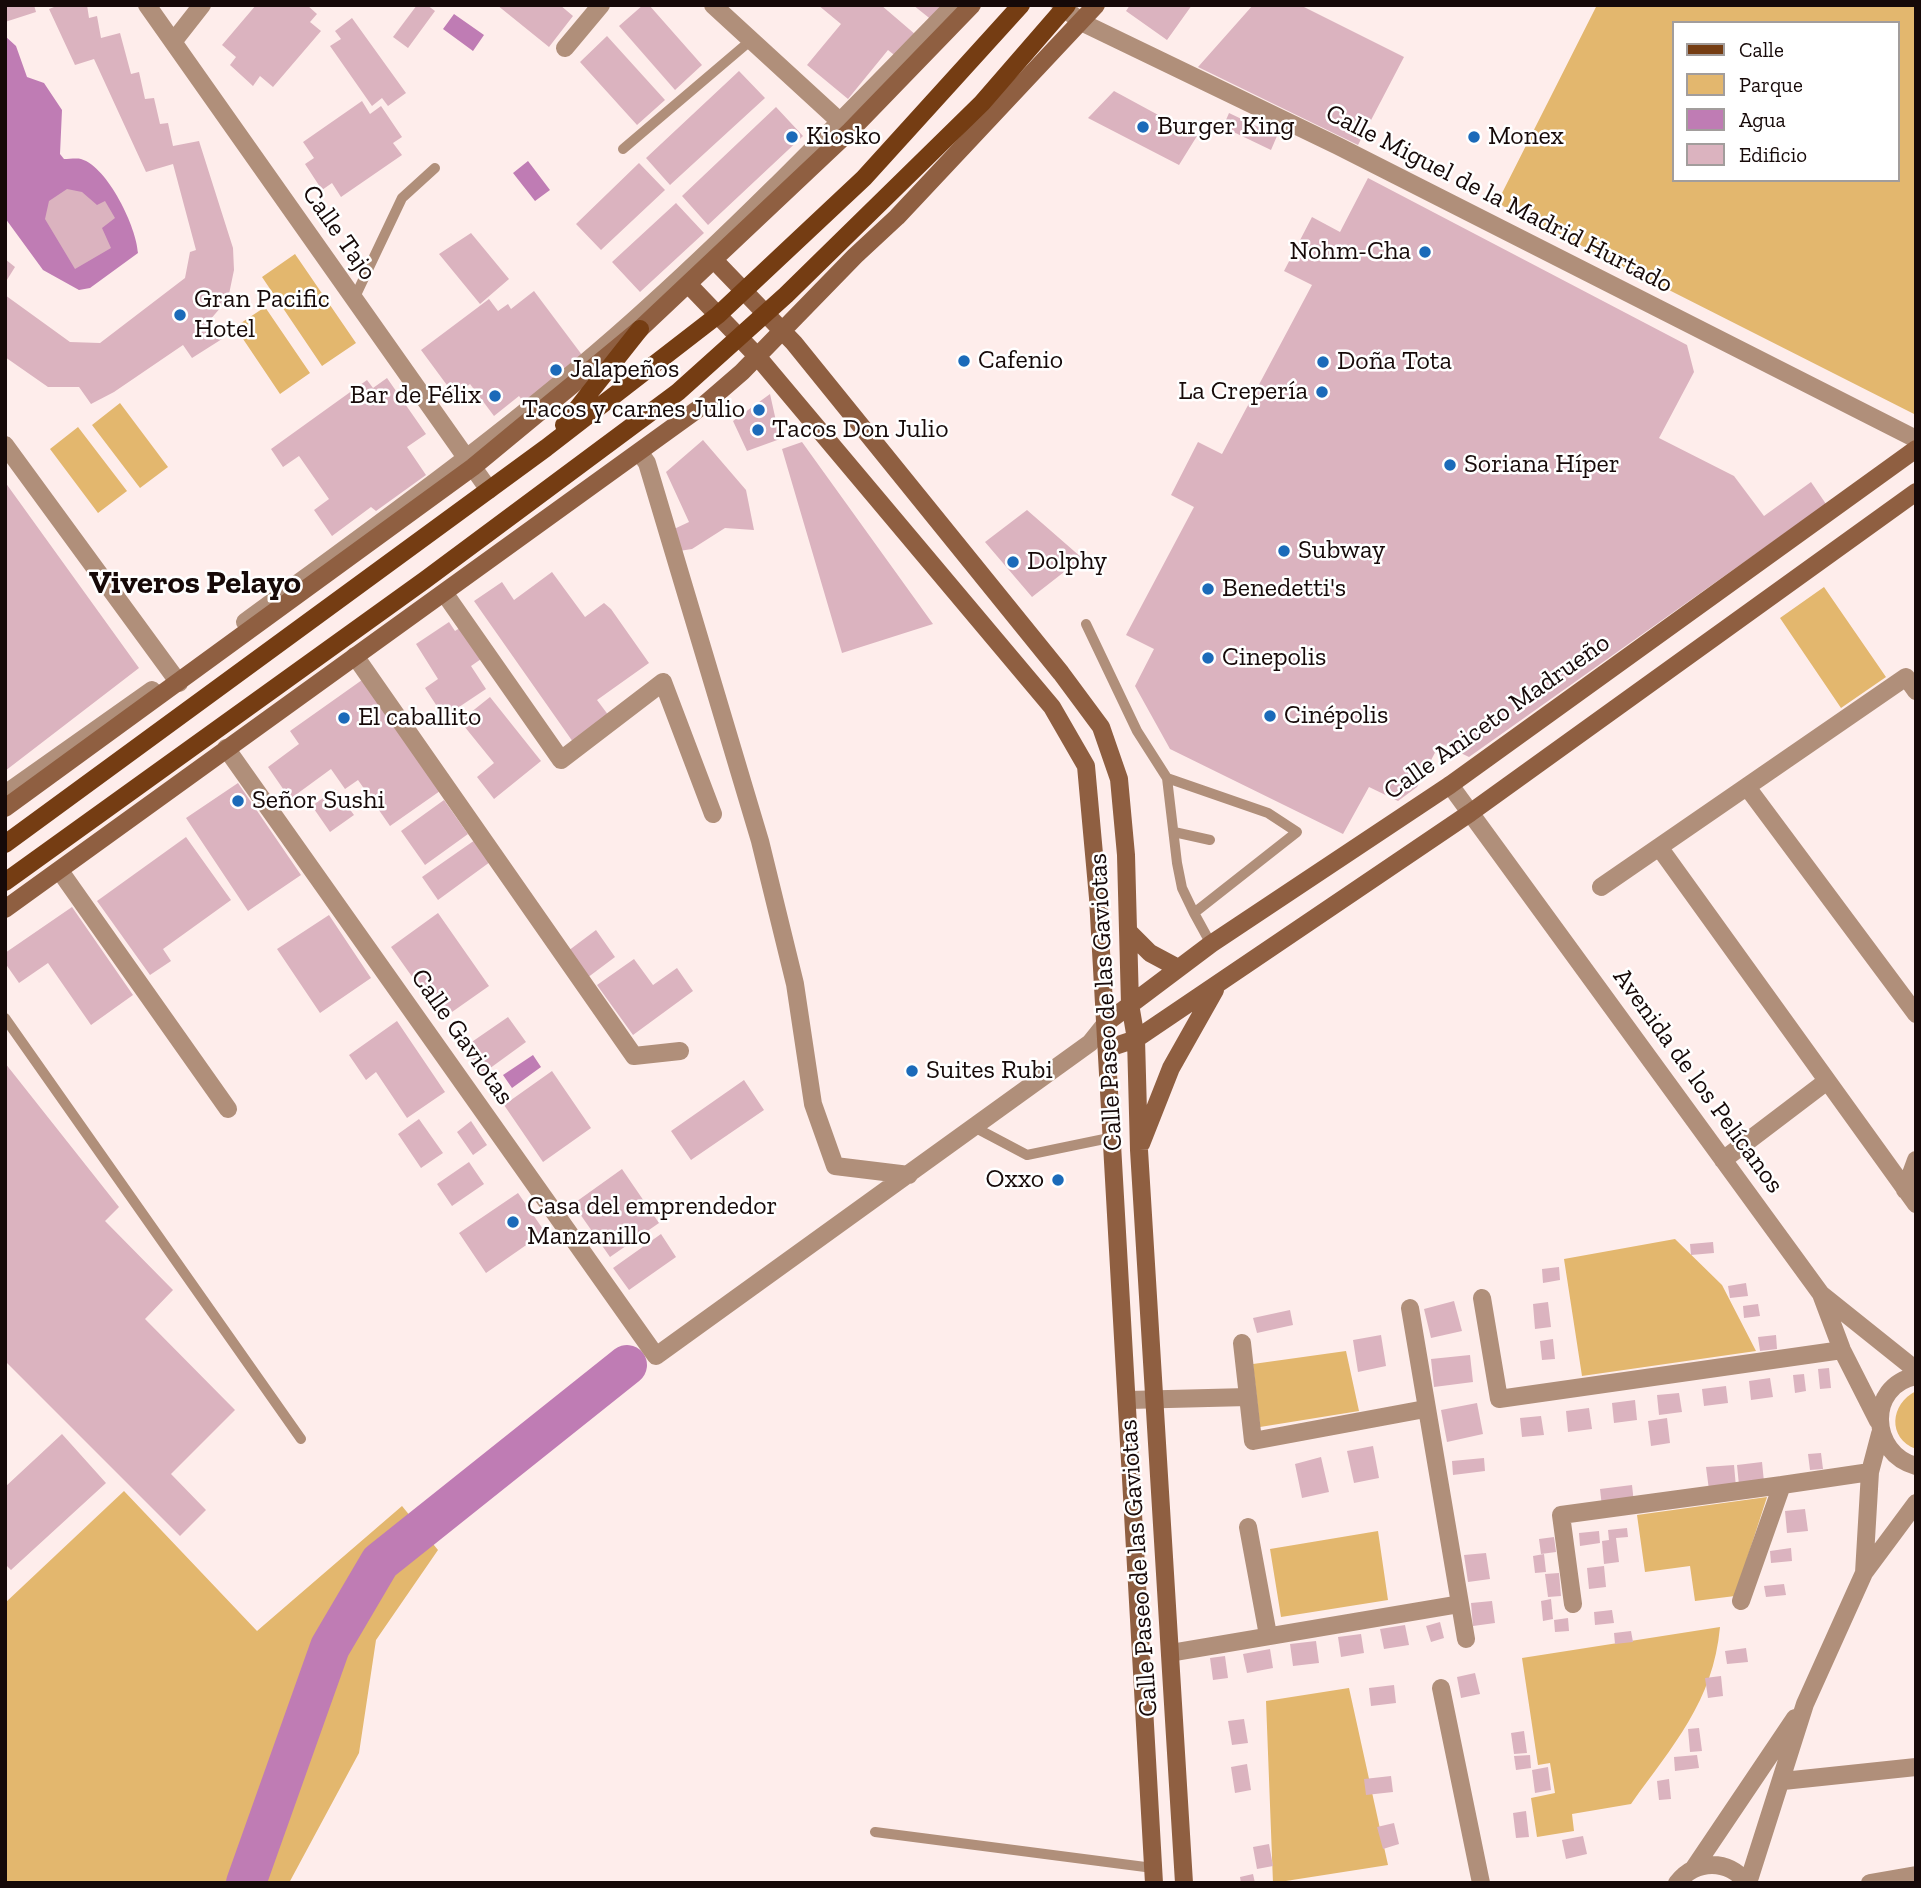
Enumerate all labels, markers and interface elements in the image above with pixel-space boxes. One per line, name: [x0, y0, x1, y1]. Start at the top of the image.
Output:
legend: [1672, 21, 1900, 182]
text: Calle: [1739, 37, 1784, 62]
text: Parque: [1739, 72, 1803, 97]
street label: Calle Miguel de la Madrid Hurtado: [1320, 98, 1678, 300]
text: Agua: [1739, 107, 1786, 132]
place label: Burger King: [1157, 111, 1295, 143]
marker: Burger King: [1135, 119, 1151, 135]
place label: Kiosko: [806, 121, 881, 153]
place label: Monex: [1488, 121, 1564, 153]
marker: Kiosko: [784, 129, 800, 145]
marker: Monex: [1466, 129, 1482, 145]
text: Edificio: [1739, 142, 1807, 167]
street label: Calle Tajo: [295, 179, 383, 287]
place label: Nohm-Cha: [1289, 236, 1411, 268]
marker: Nohm-Cha: [1417, 244, 1433, 260]
place label: Gran Pacific Hotel: [194, 284, 330, 346]
marker: Gran Pacific Hotel: [172, 307, 188, 323]
place label: Cafenio: [978, 345, 1063, 377]
place label: Doña Tota: [1337, 346, 1452, 378]
marker: Cafenio: [956, 353, 972, 369]
place label: Jalapeños: [570, 354, 679, 386]
marker: Doña Tota: [1315, 354, 1331, 370]
marker: Jalapeños: [548, 362, 564, 378]
place label: La Crepería: [1178, 376, 1308, 408]
place label: Bar de Félix: [350, 380, 481, 412]
marker: La Crepería: [1314, 384, 1330, 400]
marker: Bar de Félix: [487, 388, 503, 404]
place label: Tacos y carnes Julio: [522, 394, 745, 426]
marker: Tacos y carnes Julio: [751, 402, 767, 418]
place label: Tacos Don Julio: [772, 414, 948, 446]
marker: Tacos Don Julio: [750, 422, 766, 438]
place label: Soriana Híper: [1464, 449, 1620, 481]
marker: Soriana Híper: [1442, 457, 1458, 473]
place label: Subway: [1298, 535, 1385, 567]
marker: Subway: [1276, 543, 1292, 559]
place label: Dolphy: [1027, 546, 1107, 578]
marker: Dolphy: [1005, 554, 1021, 570]
district label: Viveros Pelayo: [89, 564, 301, 604]
place label: Benedetti's: [1222, 573, 1346, 605]
marker: Benedetti's: [1200, 581, 1216, 597]
street label: Calle Aniceto Madrueño: [1378, 627, 1616, 807]
place label: Cinepolis: [1222, 642, 1326, 674]
marker: Cinepolis: [1200, 650, 1216, 666]
place label: Cinépolis: [1284, 700, 1388, 732]
place label: El caballito: [358, 702, 481, 734]
marker: Cinépolis: [1262, 708, 1278, 724]
marker: El caballito: [336, 710, 352, 726]
place label: Señor Sushi: [252, 785, 385, 817]
marker: Señor Sushi: [230, 793, 246, 809]
street label: Calle Paseo de las Gaviotas: [1083, 852, 1129, 1152]
street label: Avenida de los Pelícanos: [1606, 962, 1790, 1200]
street label: Calle Gaviotas: [404, 963, 520, 1111]
place label: Suites Rubi: [926, 1055, 1053, 1087]
marker: Suites Rubi: [904, 1063, 920, 1079]
place label: Oxxo: [986, 1164, 1044, 1196]
marker: Oxxo: [1050, 1172, 1066, 1188]
place label: Casa del emprendedor Manzanillo: [527, 1191, 778, 1252]
marker: Casa del emprendedor Manzanillo: [505, 1214, 521, 1230]
street label: Calle Paseo de las Gaviotas: [1113, 1418, 1165, 1718]

